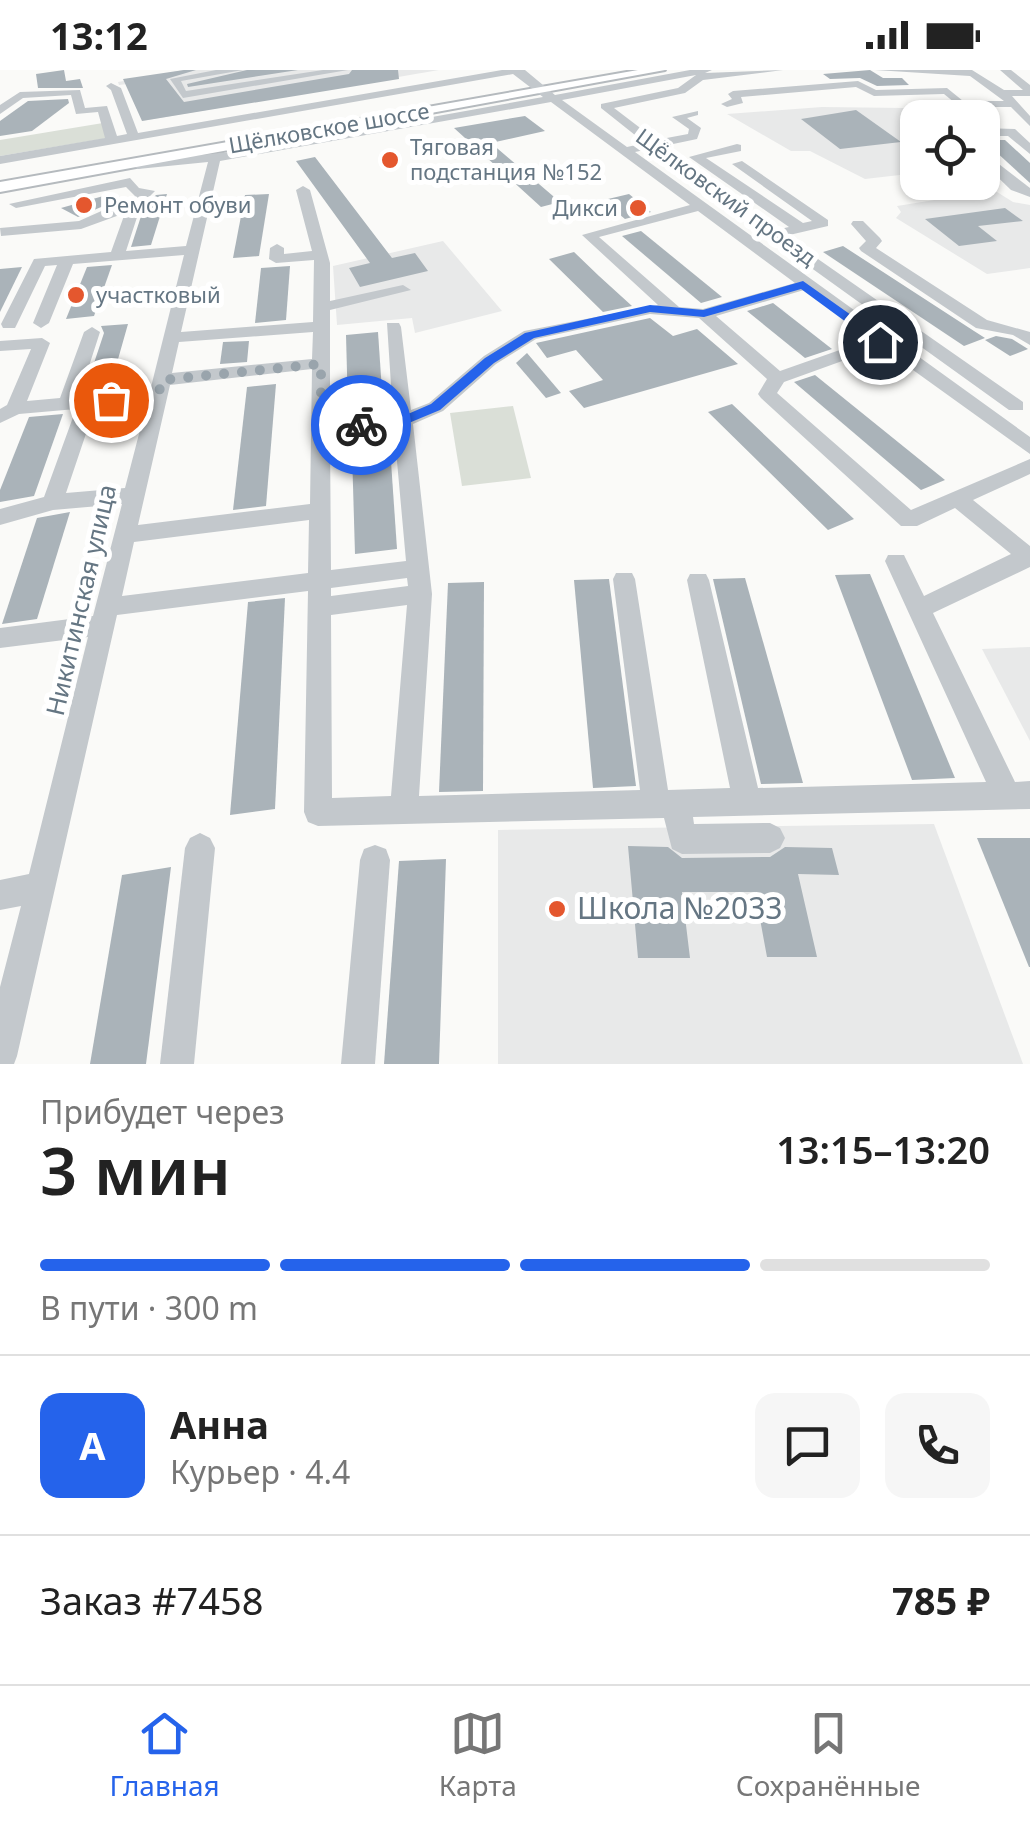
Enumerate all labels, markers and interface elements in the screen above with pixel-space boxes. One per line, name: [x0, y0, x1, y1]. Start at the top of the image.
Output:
text: 13:12: [50, 9, 148, 61]
street label: Щёлковское шоссе: [226, 95, 432, 159]
map controls: [900, 100, 1000, 200]
button: locate: [900, 100, 1000, 200]
street label: Щёлковский проезд: [630, 121, 823, 272]
place label: Тяговая подстанция №152: [410, 131, 602, 186]
marker: Тяговая подстанция №152: [379, 149, 401, 171]
place label: Ремонт обуви: [104, 189, 251, 219]
place label: Дикси: [553, 192, 618, 222]
marker: Ремонт обуви: [73, 194, 95, 216]
marker: Дикси: [627, 197, 649, 219]
place label: участковый: [96, 279, 221, 309]
marker: участковый: [65, 284, 87, 306]
pin: [838, 300, 923, 385]
icon: home: [853, 315, 908, 370]
pin: [69, 358, 154, 443]
icon: bag: [84, 373, 139, 428]
courier: [311, 375, 411, 475]
icon: bike: [334, 398, 389, 453]
street label: Никитинская улица: [37, 481, 123, 719]
place label: Школа №2033: [577, 887, 783, 928]
marker: Школа №2033: [546, 898, 568, 920]
text: Прибудет через: [40, 1090, 285, 1133]
text: 13:15–13:20: [776, 1123, 990, 1175]
text: 3 мин: [40, 1126, 231, 1214]
text: В пути · 300 m: [40, 1286, 258, 1329]
button: chat: [755, 1393, 860, 1498]
button: phone: [885, 1393, 990, 1498]
text: Анна: [170, 1398, 269, 1450]
text: А: [79, 1419, 106, 1471]
text: Курьер · 4.4: [170, 1450, 350, 1493]
text: Заказ #7458: [40, 1574, 264, 1626]
text: 785 ₽: [892, 1574, 990, 1626]
tab: Главная: [110, 1706, 220, 1804]
tab: Карта: [439, 1706, 517, 1804]
tab: Сохранённые: [736, 1706, 920, 1804]

